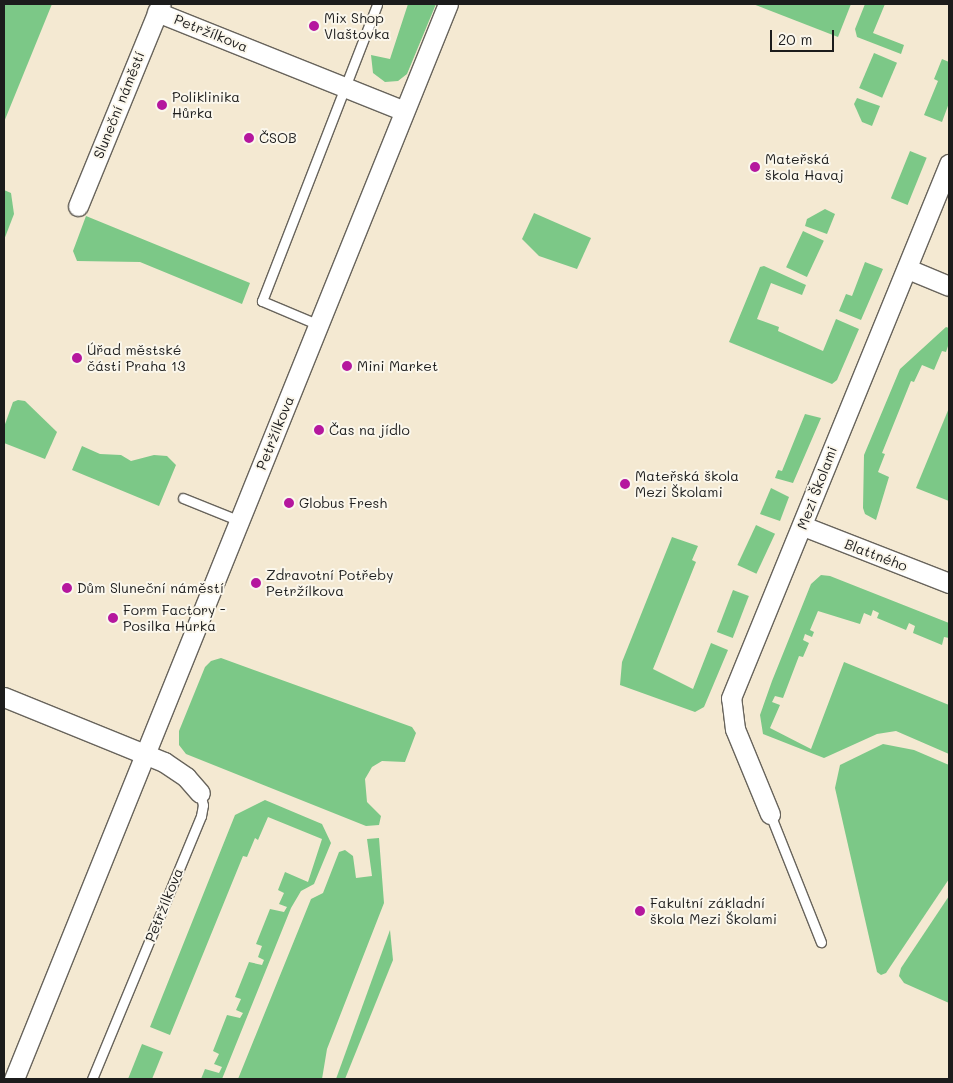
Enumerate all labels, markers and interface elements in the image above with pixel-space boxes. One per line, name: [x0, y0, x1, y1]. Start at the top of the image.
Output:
place label: Mix Shop Vlaštovka: [324, 10, 390, 42]
street label: Petržílkova: [172, 11, 250, 55]
marker: Mix Shop Vlaštovka: [308, 20, 320, 32]
scale bar: [773, 20, 837, 52]
text: 20 m: [778, 29, 812, 49]
street label: Sluneční náměstí: [90, 49, 148, 161]
place label: Poliklinika Hůrka: [172, 89, 240, 121]
marker: Poliklinika Hůrka: [156, 99, 168, 111]
place label: ČSOB: [259, 130, 297, 146]
marker: ČSOB: [243, 132, 255, 144]
place label: Mateřská škola Havaj: [765, 151, 844, 184]
marker: Mateřská škola Havaj: [749, 161, 761, 173]
place label: Úřad městské části Praha 13: [87, 342, 186, 374]
marker: Úřad městské části Praha 13: [71, 352, 83, 364]
place label: Mini Market: [357, 358, 438, 374]
marker: Mini Market: [341, 360, 353, 372]
street label: Petržílkova: [253, 394, 297, 472]
place label: Čas na jídlo: [329, 422, 410, 438]
marker: Čas na jídlo: [313, 424, 325, 436]
street label: Mezi Školami: [793, 444, 841, 532]
place label: Mateřská škola Mezi Školami: [635, 468, 739, 501]
marker: Mateřská škola Mezi Školami: [619, 478, 631, 490]
place label: Globus Fresh: [299, 495, 387, 511]
marker: Globus Fresh: [283, 497, 295, 509]
street label: Blattného: [842, 535, 910, 575]
place label: Zdravotní Potřeby Petržílkova: [266, 567, 393, 600]
marker: Zdravotní Potřeby Petržílkova: [250, 577, 262, 589]
place label: Dům Sluneční náměstí: [77, 580, 224, 596]
marker: Dům Sluneční náměstí: [61, 582, 73, 594]
place label: Form Factory - Posilka Hurka: [123, 602, 226, 634]
marker: Form Factory - Posilka Hurka: [107, 612, 119, 624]
street label: Petržílkova: [142, 866, 186, 944]
place label: Fakultní základní škola Mezi Školami: [650, 895, 777, 928]
marker: Fakultní základní škola Mezi Školami: [634, 905, 646, 917]

